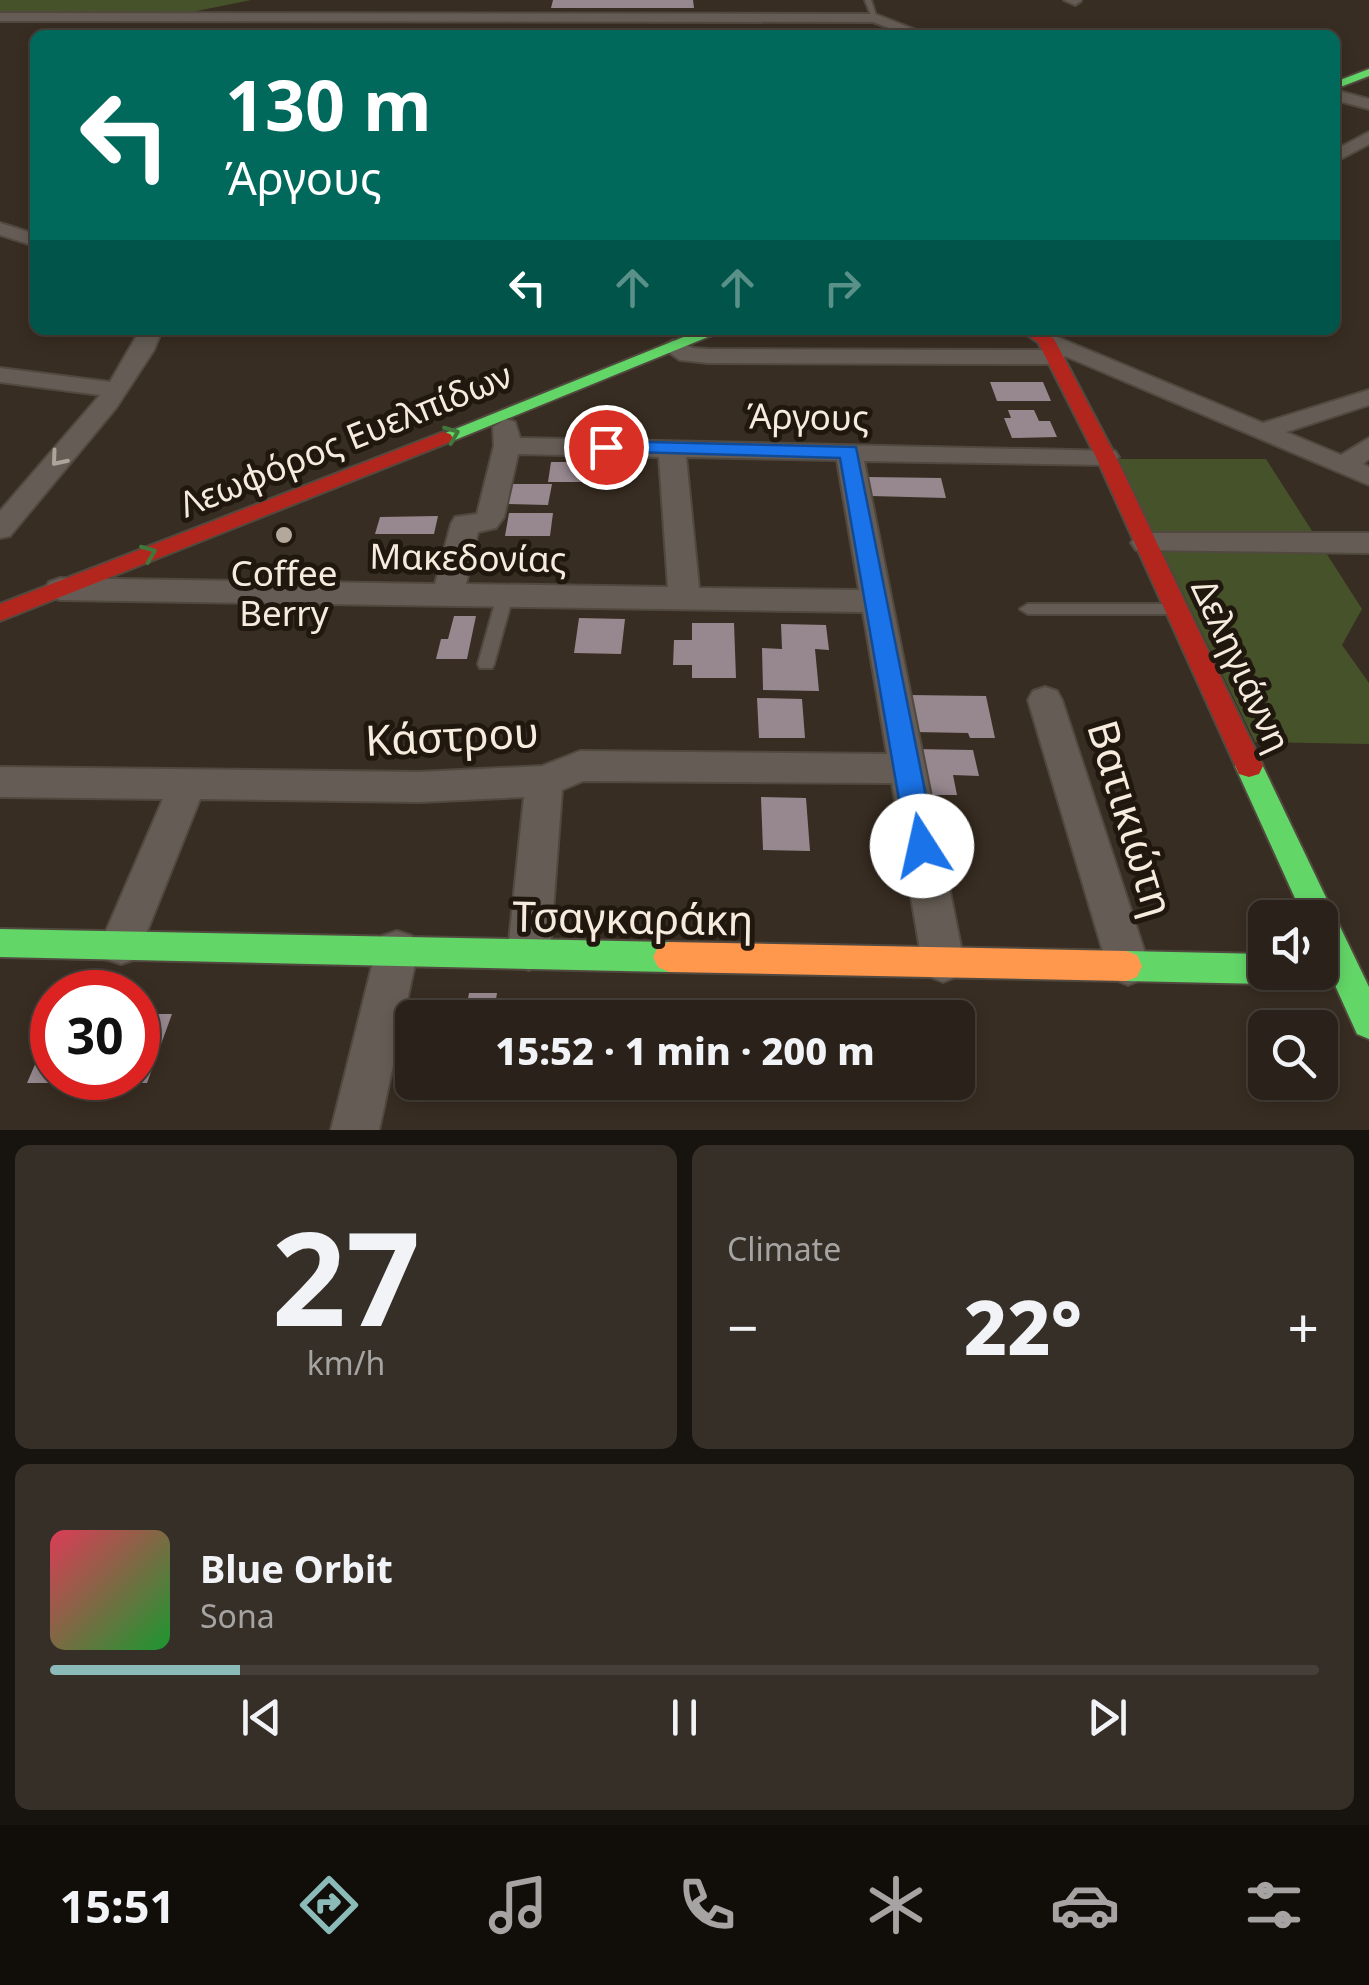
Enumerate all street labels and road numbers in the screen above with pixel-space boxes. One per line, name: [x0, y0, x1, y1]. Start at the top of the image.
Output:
street label: Λεωφόρος Ευελπίδων: [172, 351, 518, 527]
street label: Άργους: [747, 391, 869, 441]
street label: Μακεδονίας: [369, 532, 567, 582]
street label: Δεληγιάννη: [1181, 571, 1303, 759]
street label: Κάστρου: [364, 702, 540, 768]
street label: Βατικιώτη: [1075, 713, 1189, 923]
street label: Τσαγκαράκη: [512, 886, 754, 948]

